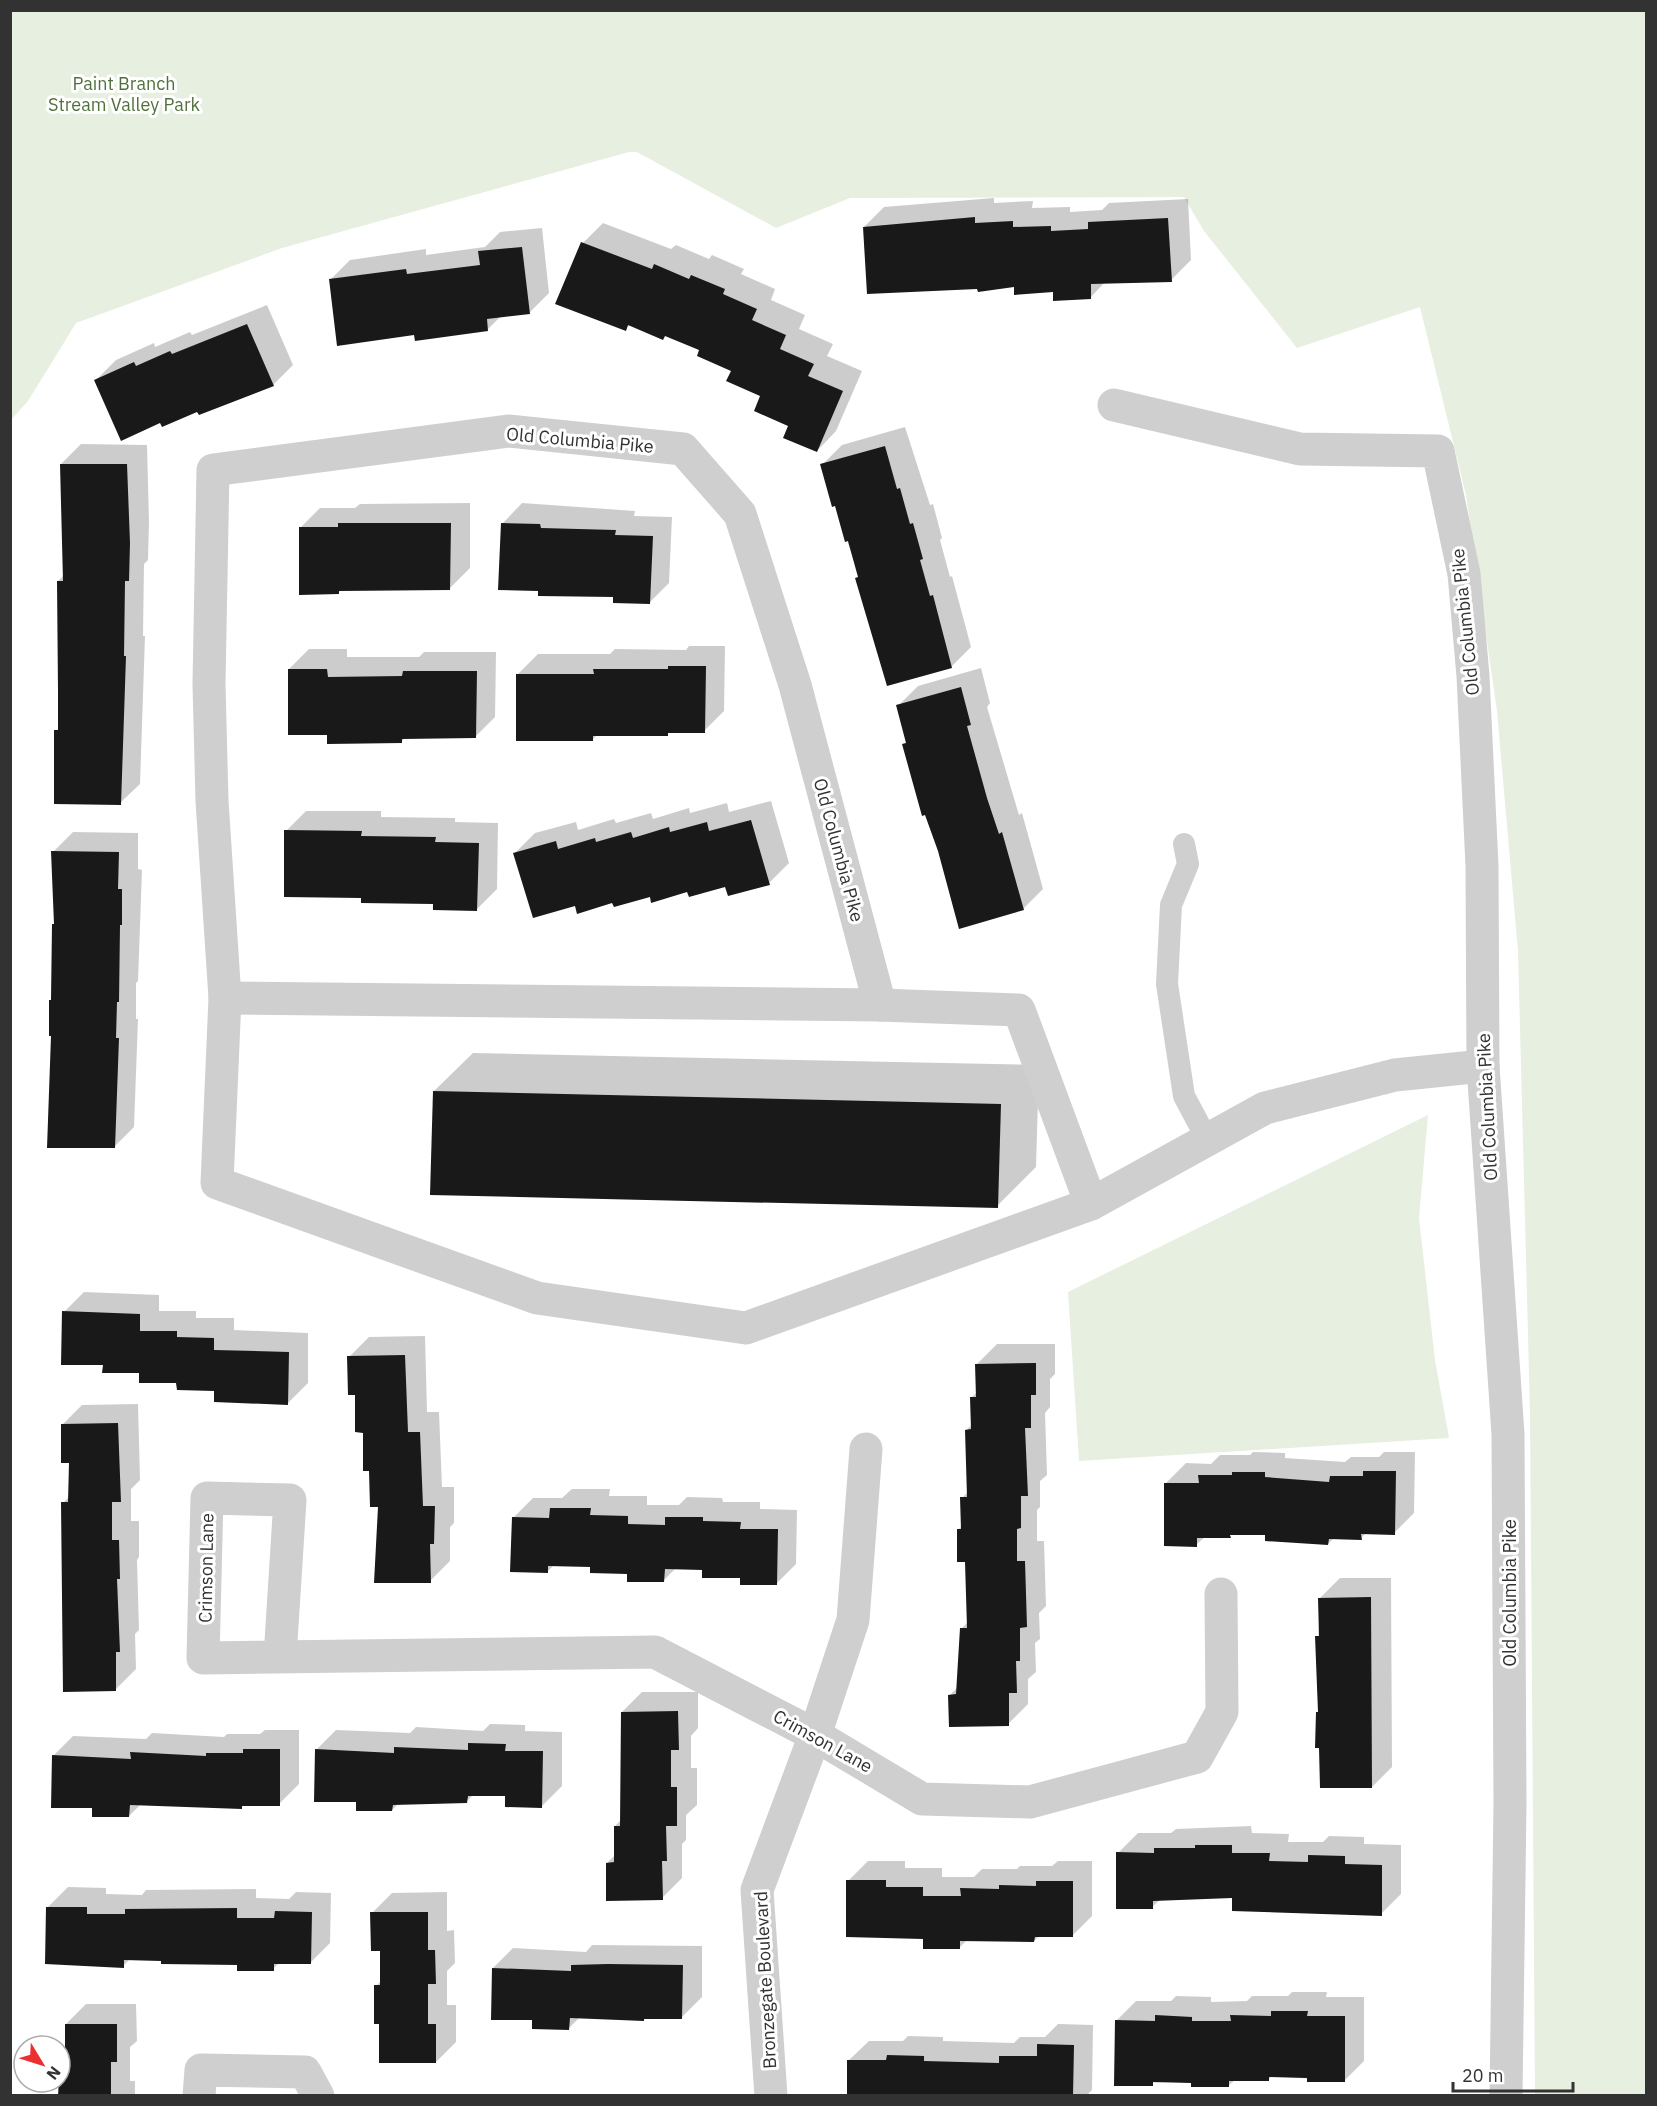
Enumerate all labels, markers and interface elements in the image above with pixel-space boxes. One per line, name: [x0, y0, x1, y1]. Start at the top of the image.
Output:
park label: Paint Branch Stream Valley Park: [48, 72, 200, 116]
street label: Old Columbia Pike: [505, 422, 655, 458]
street label: Old Columbia Pike: [1446, 547, 1484, 697]
street label: Old Columbia Pike: [809, 776, 869, 924]
street label: Old Columbia Pike: [1472, 1033, 1502, 1181]
street label: Crimson Lane: [194, 1513, 218, 1623]
street label: Old Columbia Pike: [1498, 1519, 1521, 1667]
street label: Crimson Lane: [769, 1704, 877, 1778]
street label: Bronzegate Boulevard: [749, 1891, 781, 2069]
north arrow: [12, 2034, 72, 2094]
scale bar: [1453, 2055, 1573, 2093]
text: N: [42, 2063, 65, 2084]
text: 20 m: [1462, 2064, 1504, 2087]

